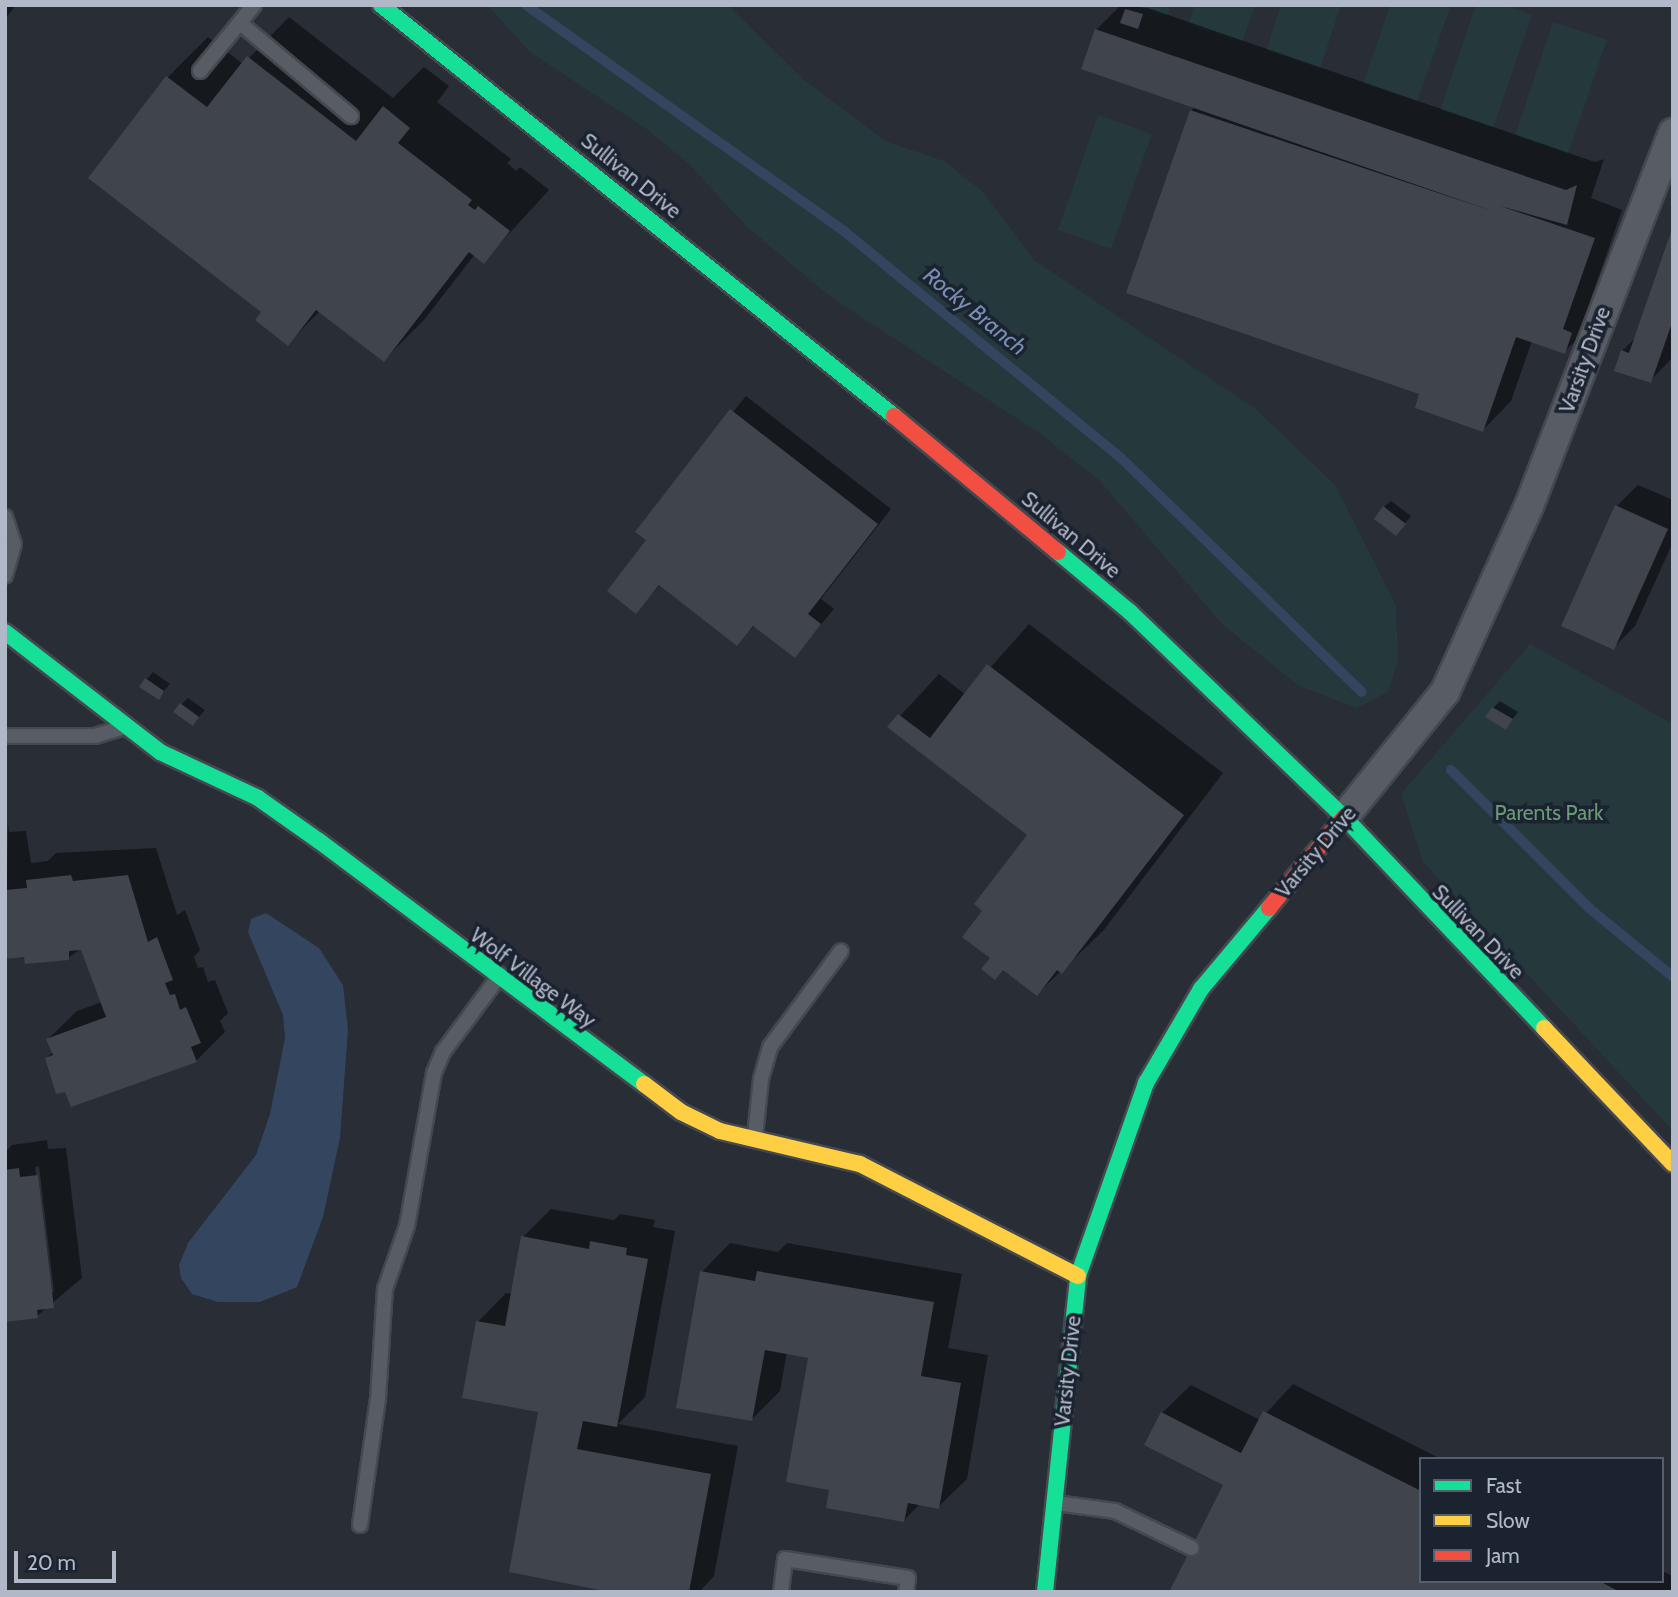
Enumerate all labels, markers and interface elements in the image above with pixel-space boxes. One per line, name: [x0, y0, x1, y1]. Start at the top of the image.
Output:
street label: Sullivan Drive: [576, 128, 686, 224]
water label: Rocky Branch: [918, 261, 1032, 361]
street label: Varsity Drive: [1554, 303, 1616, 417]
street label: Sullivan Drive: [1016, 486, 1126, 584]
park label: Parents Park: [1495, 800, 1603, 826]
street label: Varsity Drive: [1271, 801, 1361, 903]
street label: Sullivan Drive: [1427, 880, 1529, 984]
street label: Wolf Village Way: [465, 923, 601, 1033]
street label: Varsity Drive: [1050, 1314, 1086, 1428]
legend: [1419, 1457, 1664, 1583]
text: Fast: [1486, 1473, 1522, 1498]
text: Slow: [1486, 1508, 1530, 1533]
scale bar: [18, 1538, 119, 1582]
text: Jam: [1486, 1543, 1520, 1568]
text: 20 m: [27, 1550, 76, 1575]

